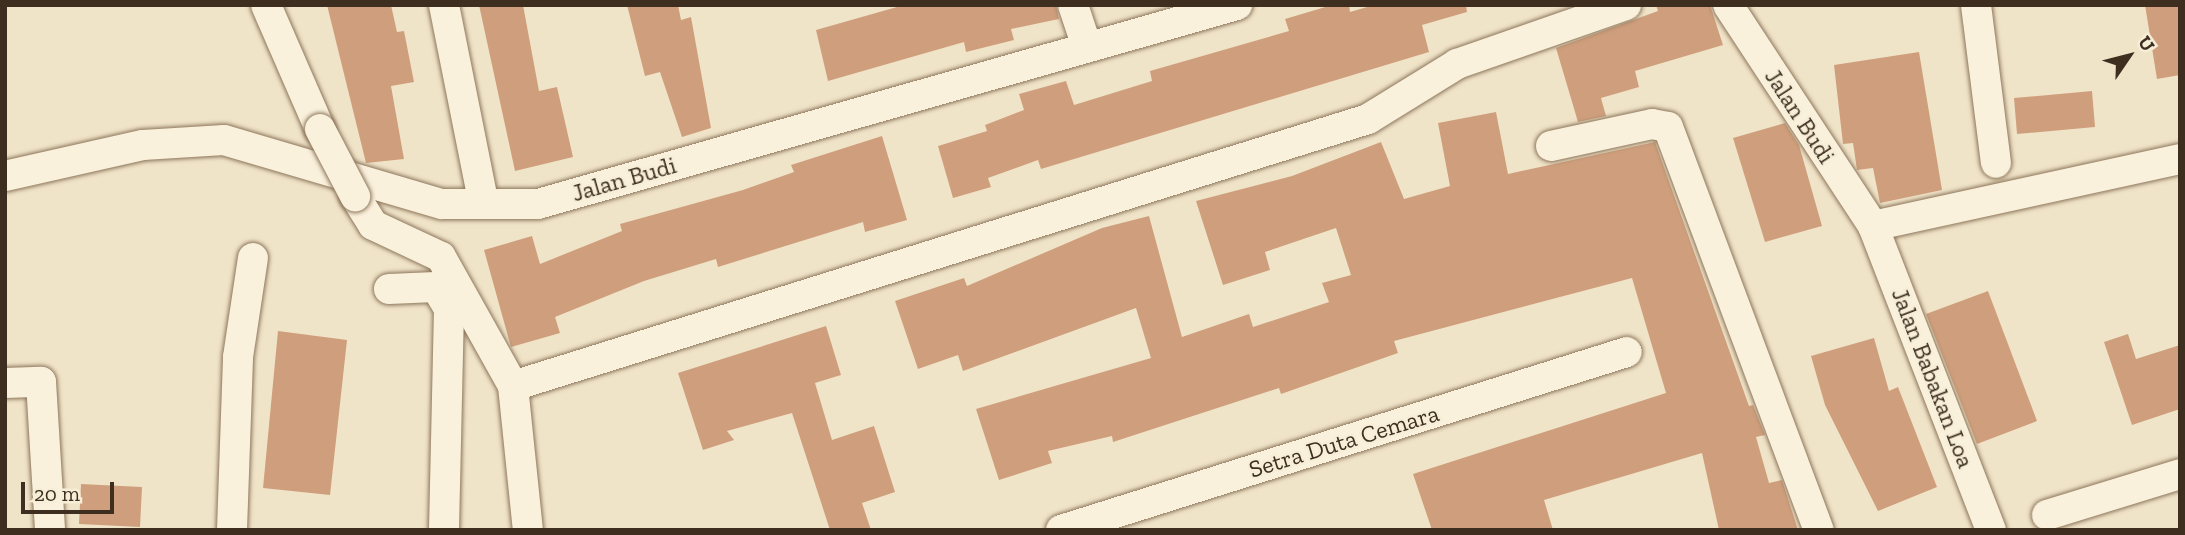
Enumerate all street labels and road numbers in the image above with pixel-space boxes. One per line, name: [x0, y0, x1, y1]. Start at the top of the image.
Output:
street label: Jalan Budi: [1759, 63, 1841, 169]
street label: Jalan Budi: [569, 150, 679, 208]
street label: Jalan Babakan Loa: [1886, 284, 1980, 472]
street label: Setra Duta Cemara: [1246, 398, 1442, 484]

